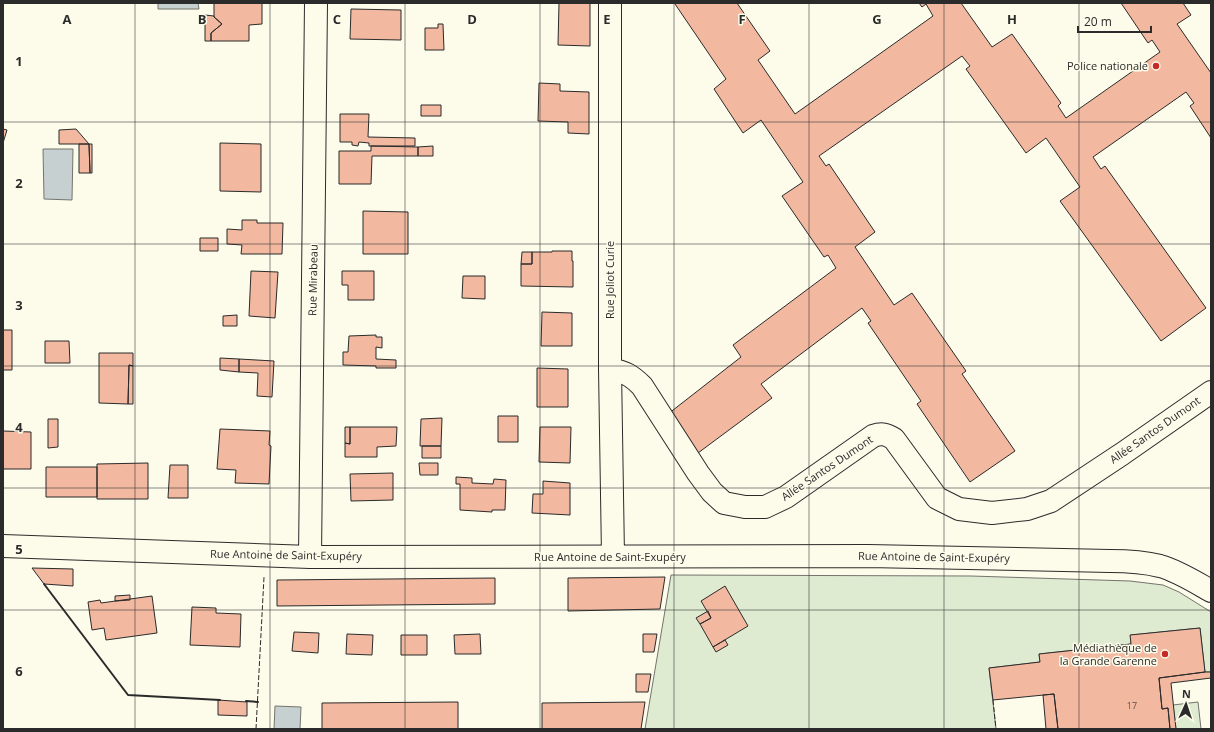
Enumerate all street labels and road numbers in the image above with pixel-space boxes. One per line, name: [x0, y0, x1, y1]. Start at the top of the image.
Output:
street label: Rue Joliot Curie: [602, 241, 617, 319]
street label: Rue Mirabeau: [304, 244, 321, 316]
street label: Allée Santos Dumont: [1106, 393, 1203, 467]
street label: Allée Santos Dumont: [778, 431, 876, 504]
street label: Rue Antoine de Saint-Exupéry: [210, 546, 363, 563]
street label: Rue Antoine de Saint-Exupéry: [858, 548, 1011, 565]
street label: Rue Antoine de Saint-Exupéry: [534, 549, 686, 564]

